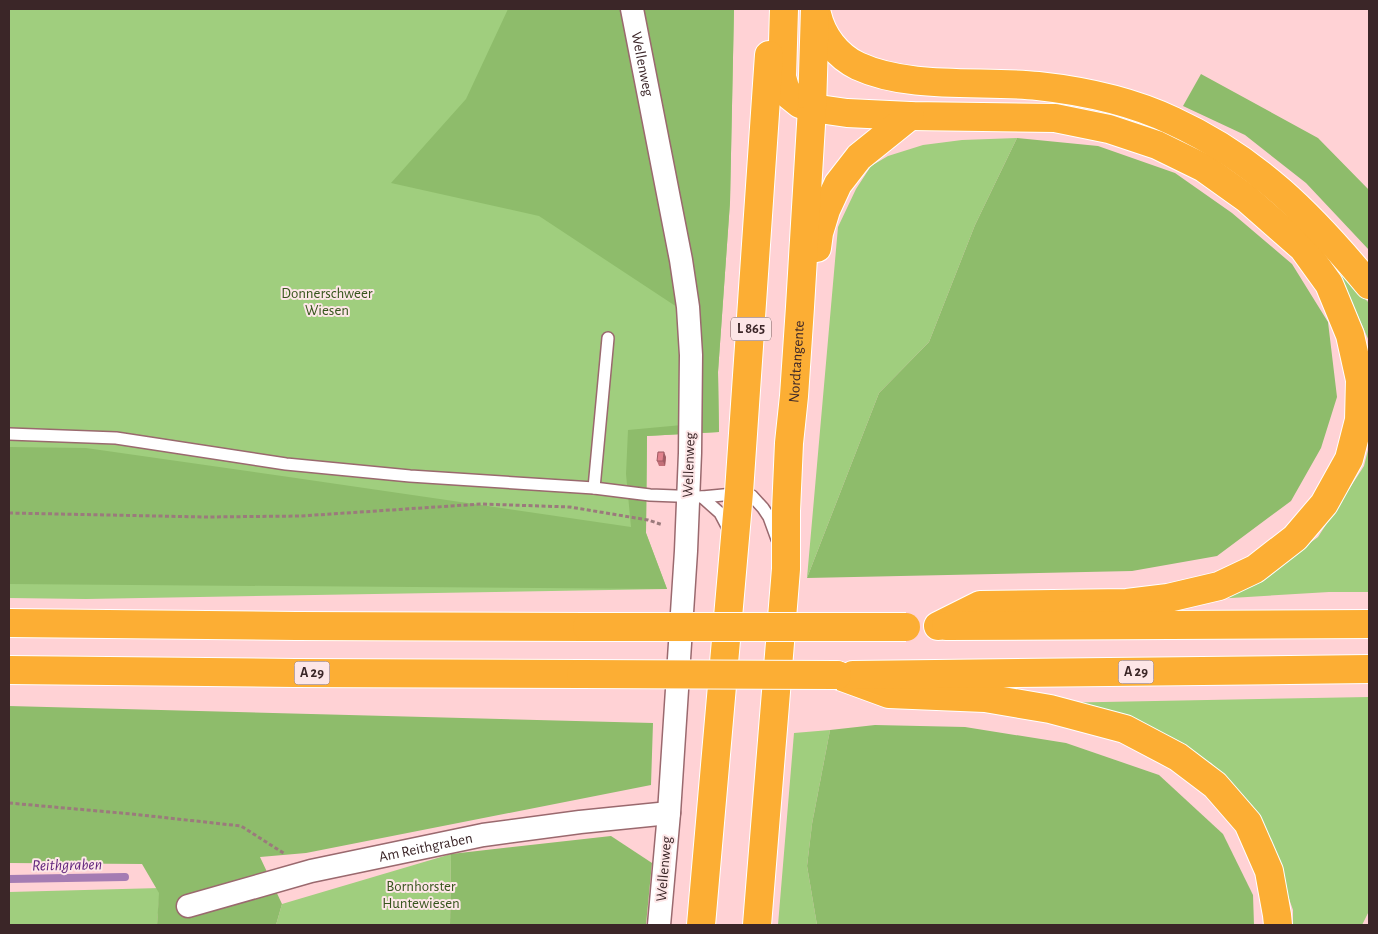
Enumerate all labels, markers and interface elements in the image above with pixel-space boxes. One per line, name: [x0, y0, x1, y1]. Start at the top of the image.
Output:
street label: Wellenweg: [629, 30, 656, 98]
park label: Donnerschweer Wiesen: [281, 286, 373, 318]
road number: L 865: [731, 318, 771, 340]
street label: Nordtangente: [786, 320, 807, 404]
street label: Wellenweg: [680, 431, 698, 498]
road number: A 29: [1118, 660, 1154, 684]
road number: A 29: [294, 661, 330, 684]
street label: Am Reithgraben: [377, 830, 474, 864]
street label: Wellenweg: [654, 835, 674, 902]
water label: Reithgraben: [32, 856, 102, 874]
park label: Bornhorster Huntewiesen: [382, 879, 460, 911]

